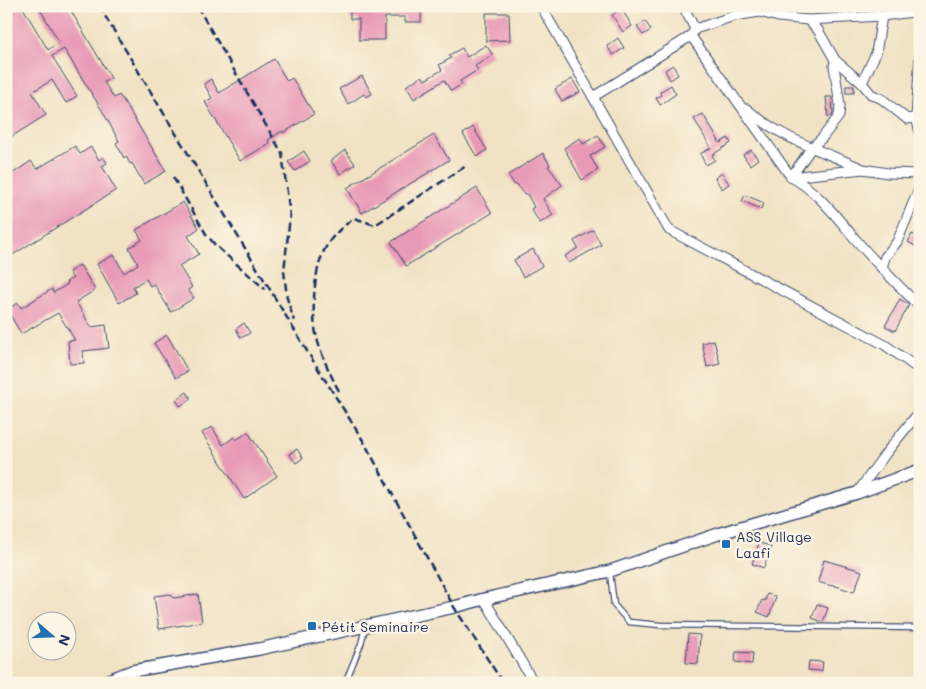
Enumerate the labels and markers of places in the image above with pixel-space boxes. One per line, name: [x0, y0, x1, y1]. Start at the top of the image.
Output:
place label: ASS Village Laafi: [736, 527, 812, 562]
marker: ASS Village Laafi: [720, 538, 732, 550]
place label: Pétit Seminaire: [322, 617, 429, 636]
marker: Pétit Seminaire: [306, 620, 318, 632]

